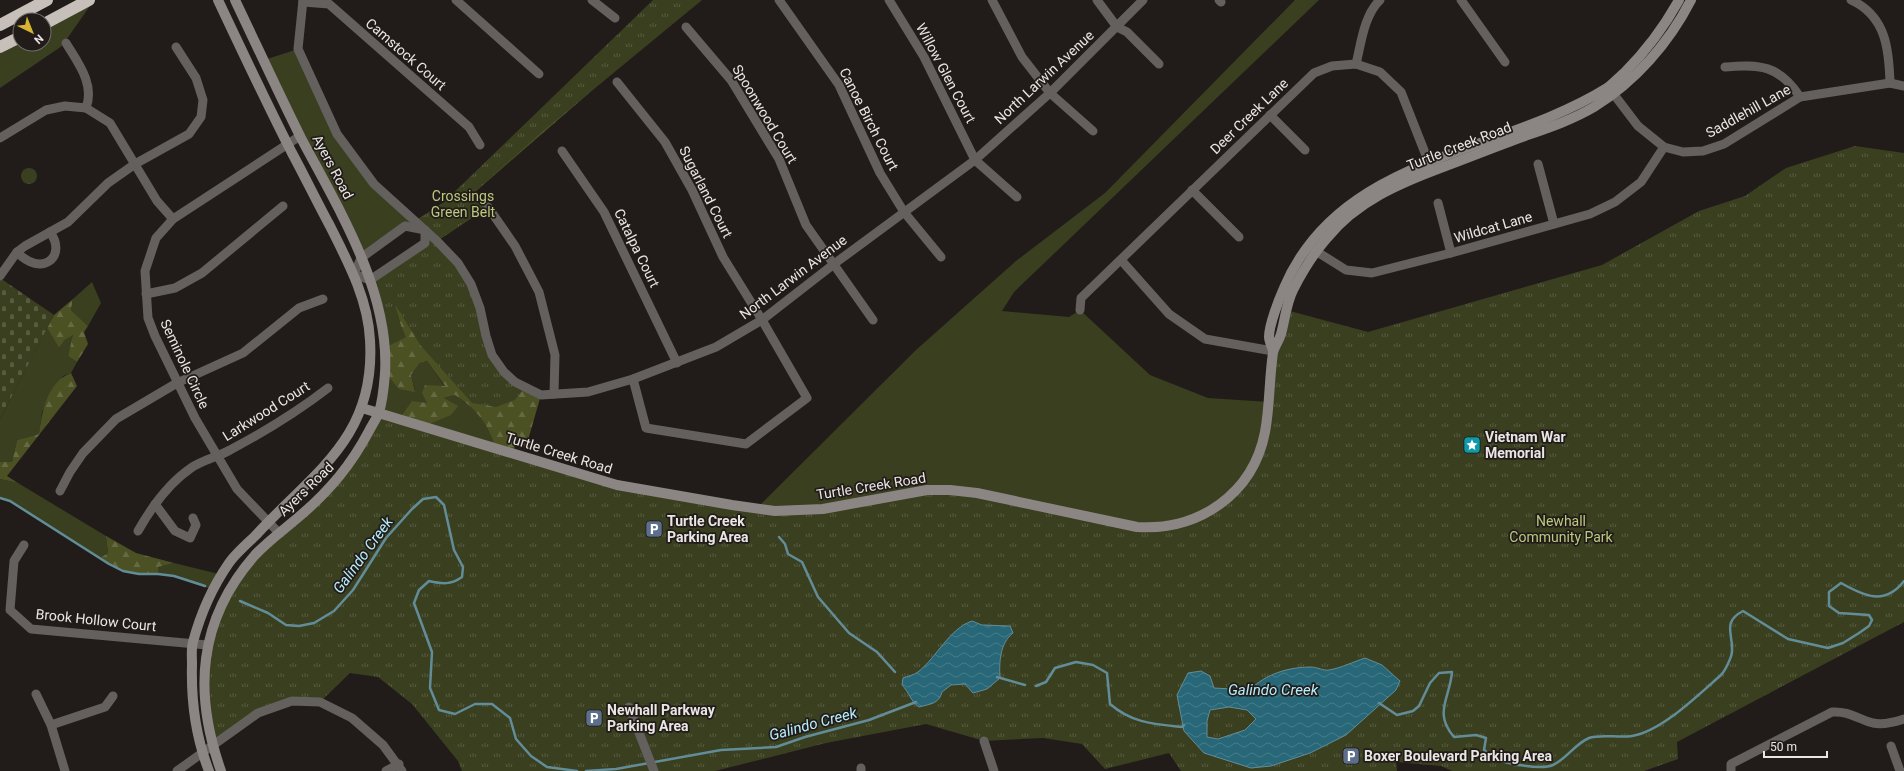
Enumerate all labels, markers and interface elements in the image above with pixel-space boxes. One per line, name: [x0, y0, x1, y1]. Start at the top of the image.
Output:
north arrow: [12, 12, 52, 52]
street label: Camstock Court: [363, 15, 450, 93]
street label: Willow Glen Court: [913, 20, 979, 126]
street label: North Larwin Avenue: [991, 27, 1097, 127]
text: N: [31, 32, 46, 47]
street label: Spoonwood Court: [729, 62, 801, 167]
street label: Canoe Birch Court: [836, 65, 902, 173]
street label: Deer Creek Lane: [1207, 75, 1291, 157]
street label: Saddlehill Lane: [1703, 81, 1793, 141]
street label: Turtle Creek Road: [1404, 119, 1514, 173]
street label: Ayers Road: [309, 132, 357, 202]
street label: Sugarland Court: [676, 143, 736, 241]
park label: Crossings Green Belt: [431, 188, 496, 220]
street label: Catalpa Court: [611, 206, 663, 290]
street label: Wildcat Lane: [1452, 208, 1534, 246]
street label: North Larwin Avenue: [736, 232, 850, 322]
street label: Seminole Circle: [157, 317, 213, 411]
street label: Larkwood Court: [220, 378, 313, 444]
street label: Turtle Creek Road: [504, 429, 614, 477]
place label: Vietnam War Memorial: [1485, 429, 1566, 461]
place icon: Vietnam War Memorial: [1462, 435, 1482, 455]
street label: Ayers Road: [275, 459, 337, 519]
street label: Turtle Creek Road: [815, 469, 927, 503]
water label: Galindo Creek: [329, 513, 397, 597]
place label: Turtle Creek Parking Area: [667, 513, 749, 545]
park label: Newhall Community Park: [1509, 513, 1614, 545]
parking icon: Turtle Creek Parking Area: [644, 519, 664, 539]
street label: Brook Hollow Court: [35, 606, 157, 634]
water label: Galindo Creek: [1228, 681, 1319, 699]
place label: Newhall Parkway Parking Area: [607, 702, 716, 734]
water label: Galindo Creek: [767, 703, 859, 744]
parking icon: Newhall Parkway Parking Area: [584, 708, 604, 728]
scale bar: [1764, 733, 1827, 759]
text: 50 m: [1770, 740, 1797, 754]
parking icon: Boxer Boulevard Parking Area: [1341, 746, 1361, 766]
place label: Boxer Boulevard Parking Area: [1364, 748, 1553, 764]

